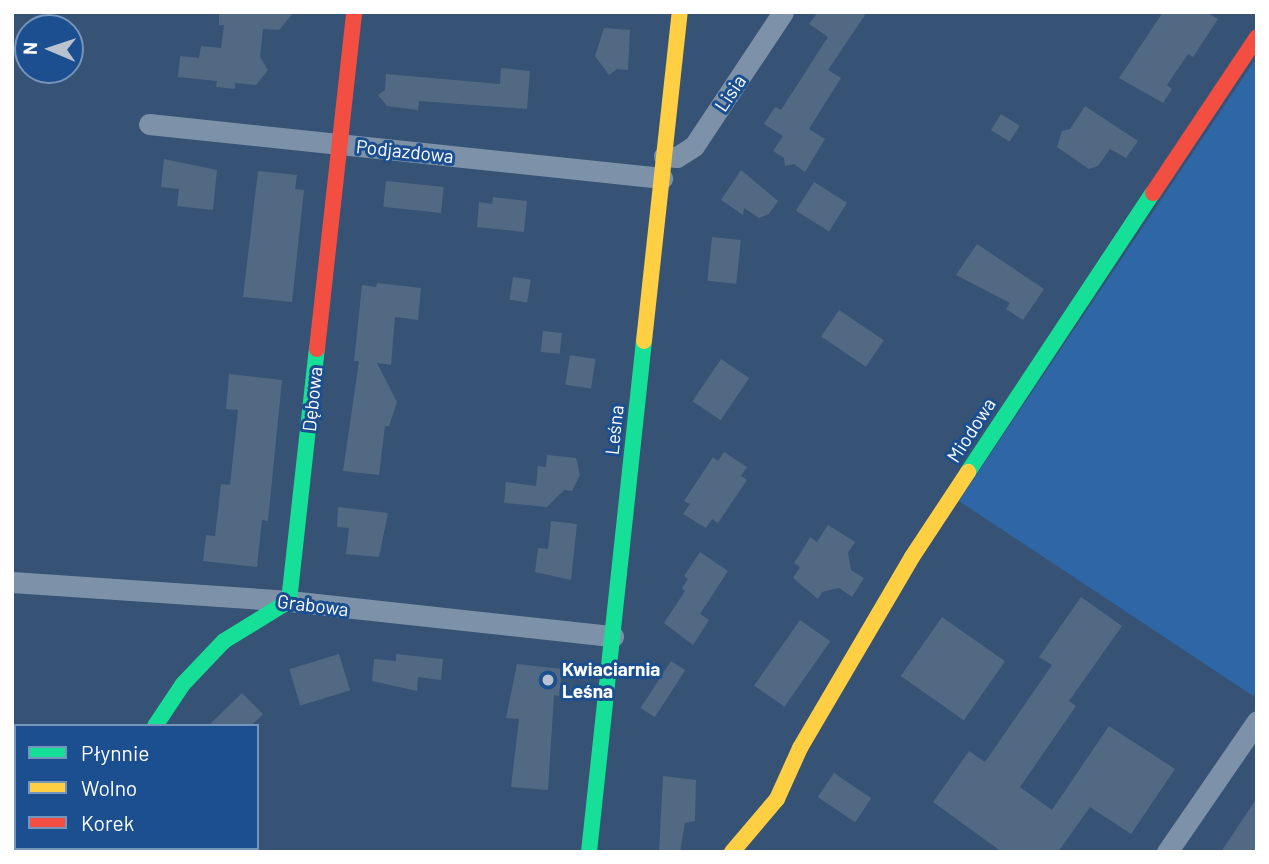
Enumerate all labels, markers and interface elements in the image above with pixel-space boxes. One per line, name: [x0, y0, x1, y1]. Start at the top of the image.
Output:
north arrow: [14, 14, 84, 84]
text: N: [18, 42, 41, 55]
street label: Lisia: [710, 70, 750, 116]
street label: Podjazdowa: [355, 135, 455, 167]
street label: Dębowa: [297, 365, 327, 433]
street label: Miodowa: [942, 393, 1000, 467]
street label: Leśna: [600, 404, 628, 456]
street label: Grabowa: [276, 589, 350, 621]
place label: Kwiaciarnia Leśna: [562, 658, 660, 702]
marker: Kwiaciarnia Leśna: [540, 672, 556, 688]
legend: [14, 724, 259, 850]
text: Płynnie: [81, 740, 149, 765]
text: Wolno: [81, 775, 137, 800]
text: Korek: [81, 810, 134, 835]

